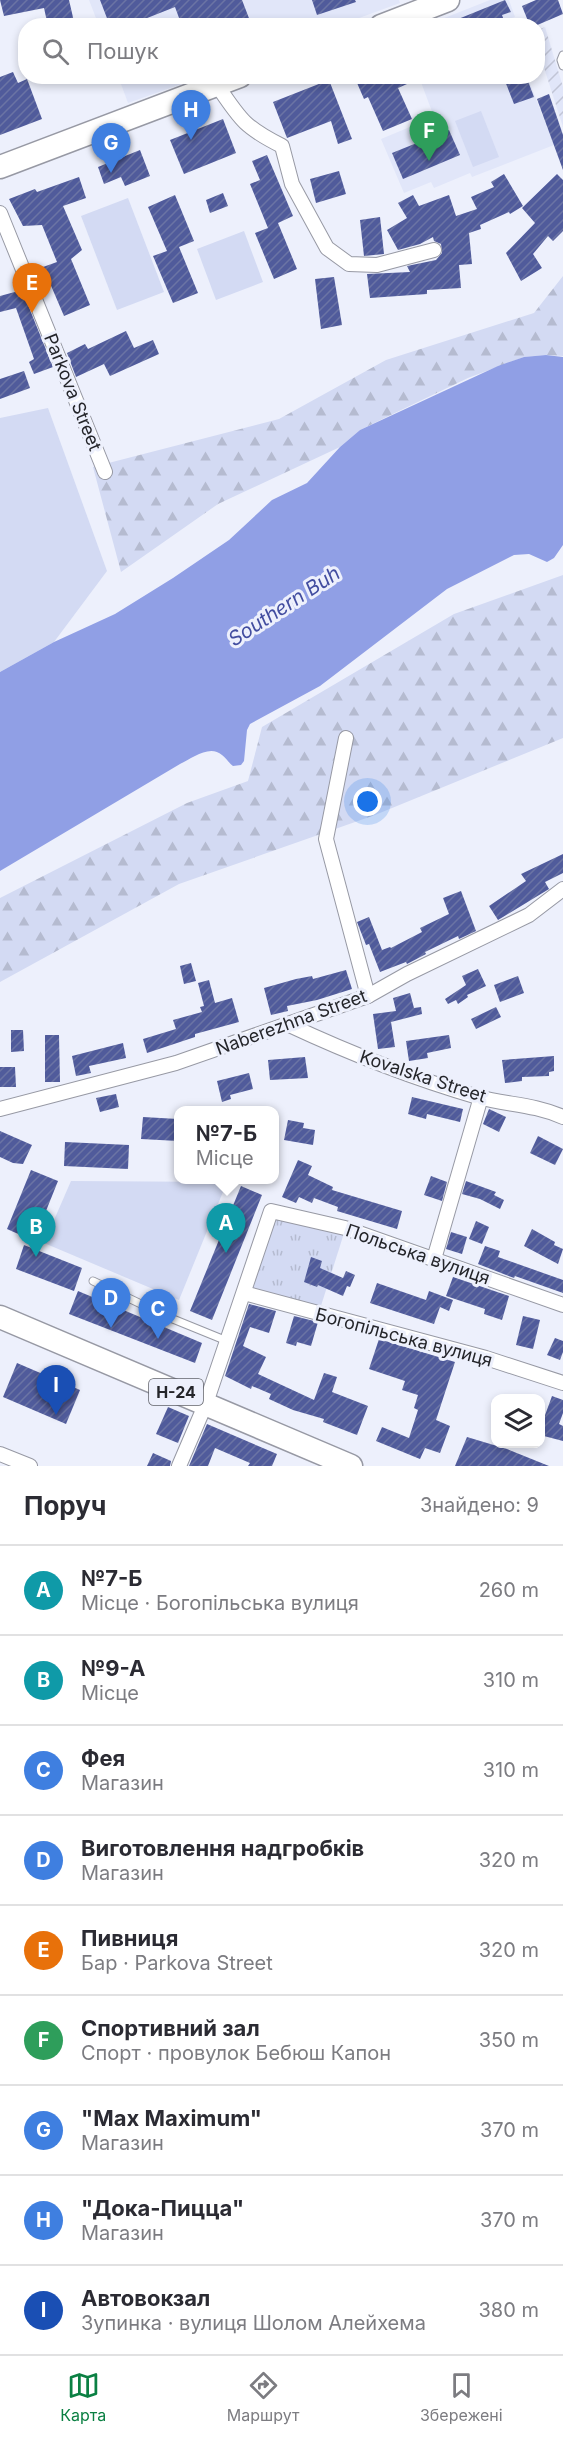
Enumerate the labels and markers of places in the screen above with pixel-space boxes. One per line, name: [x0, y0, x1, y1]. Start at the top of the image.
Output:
pin: H: [172, 90, 210, 140]
pin: F: [410, 112, 448, 161]
pin: G: [92, 124, 130, 173]
pin: E: [12, 264, 51, 313]
pin: A: [206, 1204, 246, 1253]
pin: B: [16, 1208, 56, 1257]
pin: D: [92, 1278, 130, 1328]
pin: C: [138, 1290, 178, 1339]
pin: I: [36, 1366, 76, 1415]

